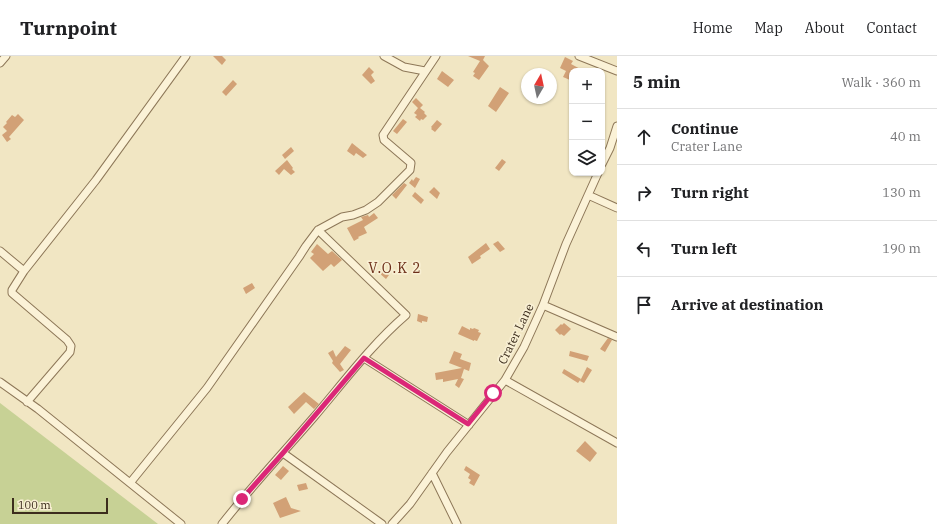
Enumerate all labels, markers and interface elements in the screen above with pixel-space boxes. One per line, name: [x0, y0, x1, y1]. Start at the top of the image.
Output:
text: Turnpoint: [20, 16, 117, 40]
text: Home: [693, 19, 732, 37]
text: Map: [754, 19, 783, 37]
text: About: [805, 19, 844, 37]
text: Contact: [866, 19, 917, 37]
north arrow: [521, 68, 557, 104]
map controls: [569, 68, 605, 176]
button: +: [569, 68, 605, 104]
text: 5 min: [633, 71, 681, 93]
text: Walk · 360 m: [842, 74, 921, 91]
button: −: [569, 104, 605, 140]
text: Continue: [671, 119, 738, 138]
icon: ahead: [633, 126, 655, 148]
text: 40 m: [890, 128, 921, 145]
text: Crater Lane: [671, 138, 742, 155]
button: layers: [569, 140, 605, 176]
icon: right: [633, 182, 655, 204]
text: Turn right: [671, 183, 749, 202]
text: 130 m: [882, 184, 921, 201]
icon: left: [633, 238, 655, 260]
text: Turn left: [671, 239, 737, 258]
text: 190 m: [882, 240, 921, 257]
district label: V.O.K 2: [368, 259, 422, 277]
icon: arrive: [633, 294, 655, 316]
text: Arrive at destination: [671, 295, 823, 314]
street label: Crater Lane: [494, 301, 537, 367]
route start: [484, 384, 502, 402]
route end: [233, 490, 251, 508]
scale bar: [12, 496, 108, 515]
text: 100 m: [18, 498, 51, 512]

